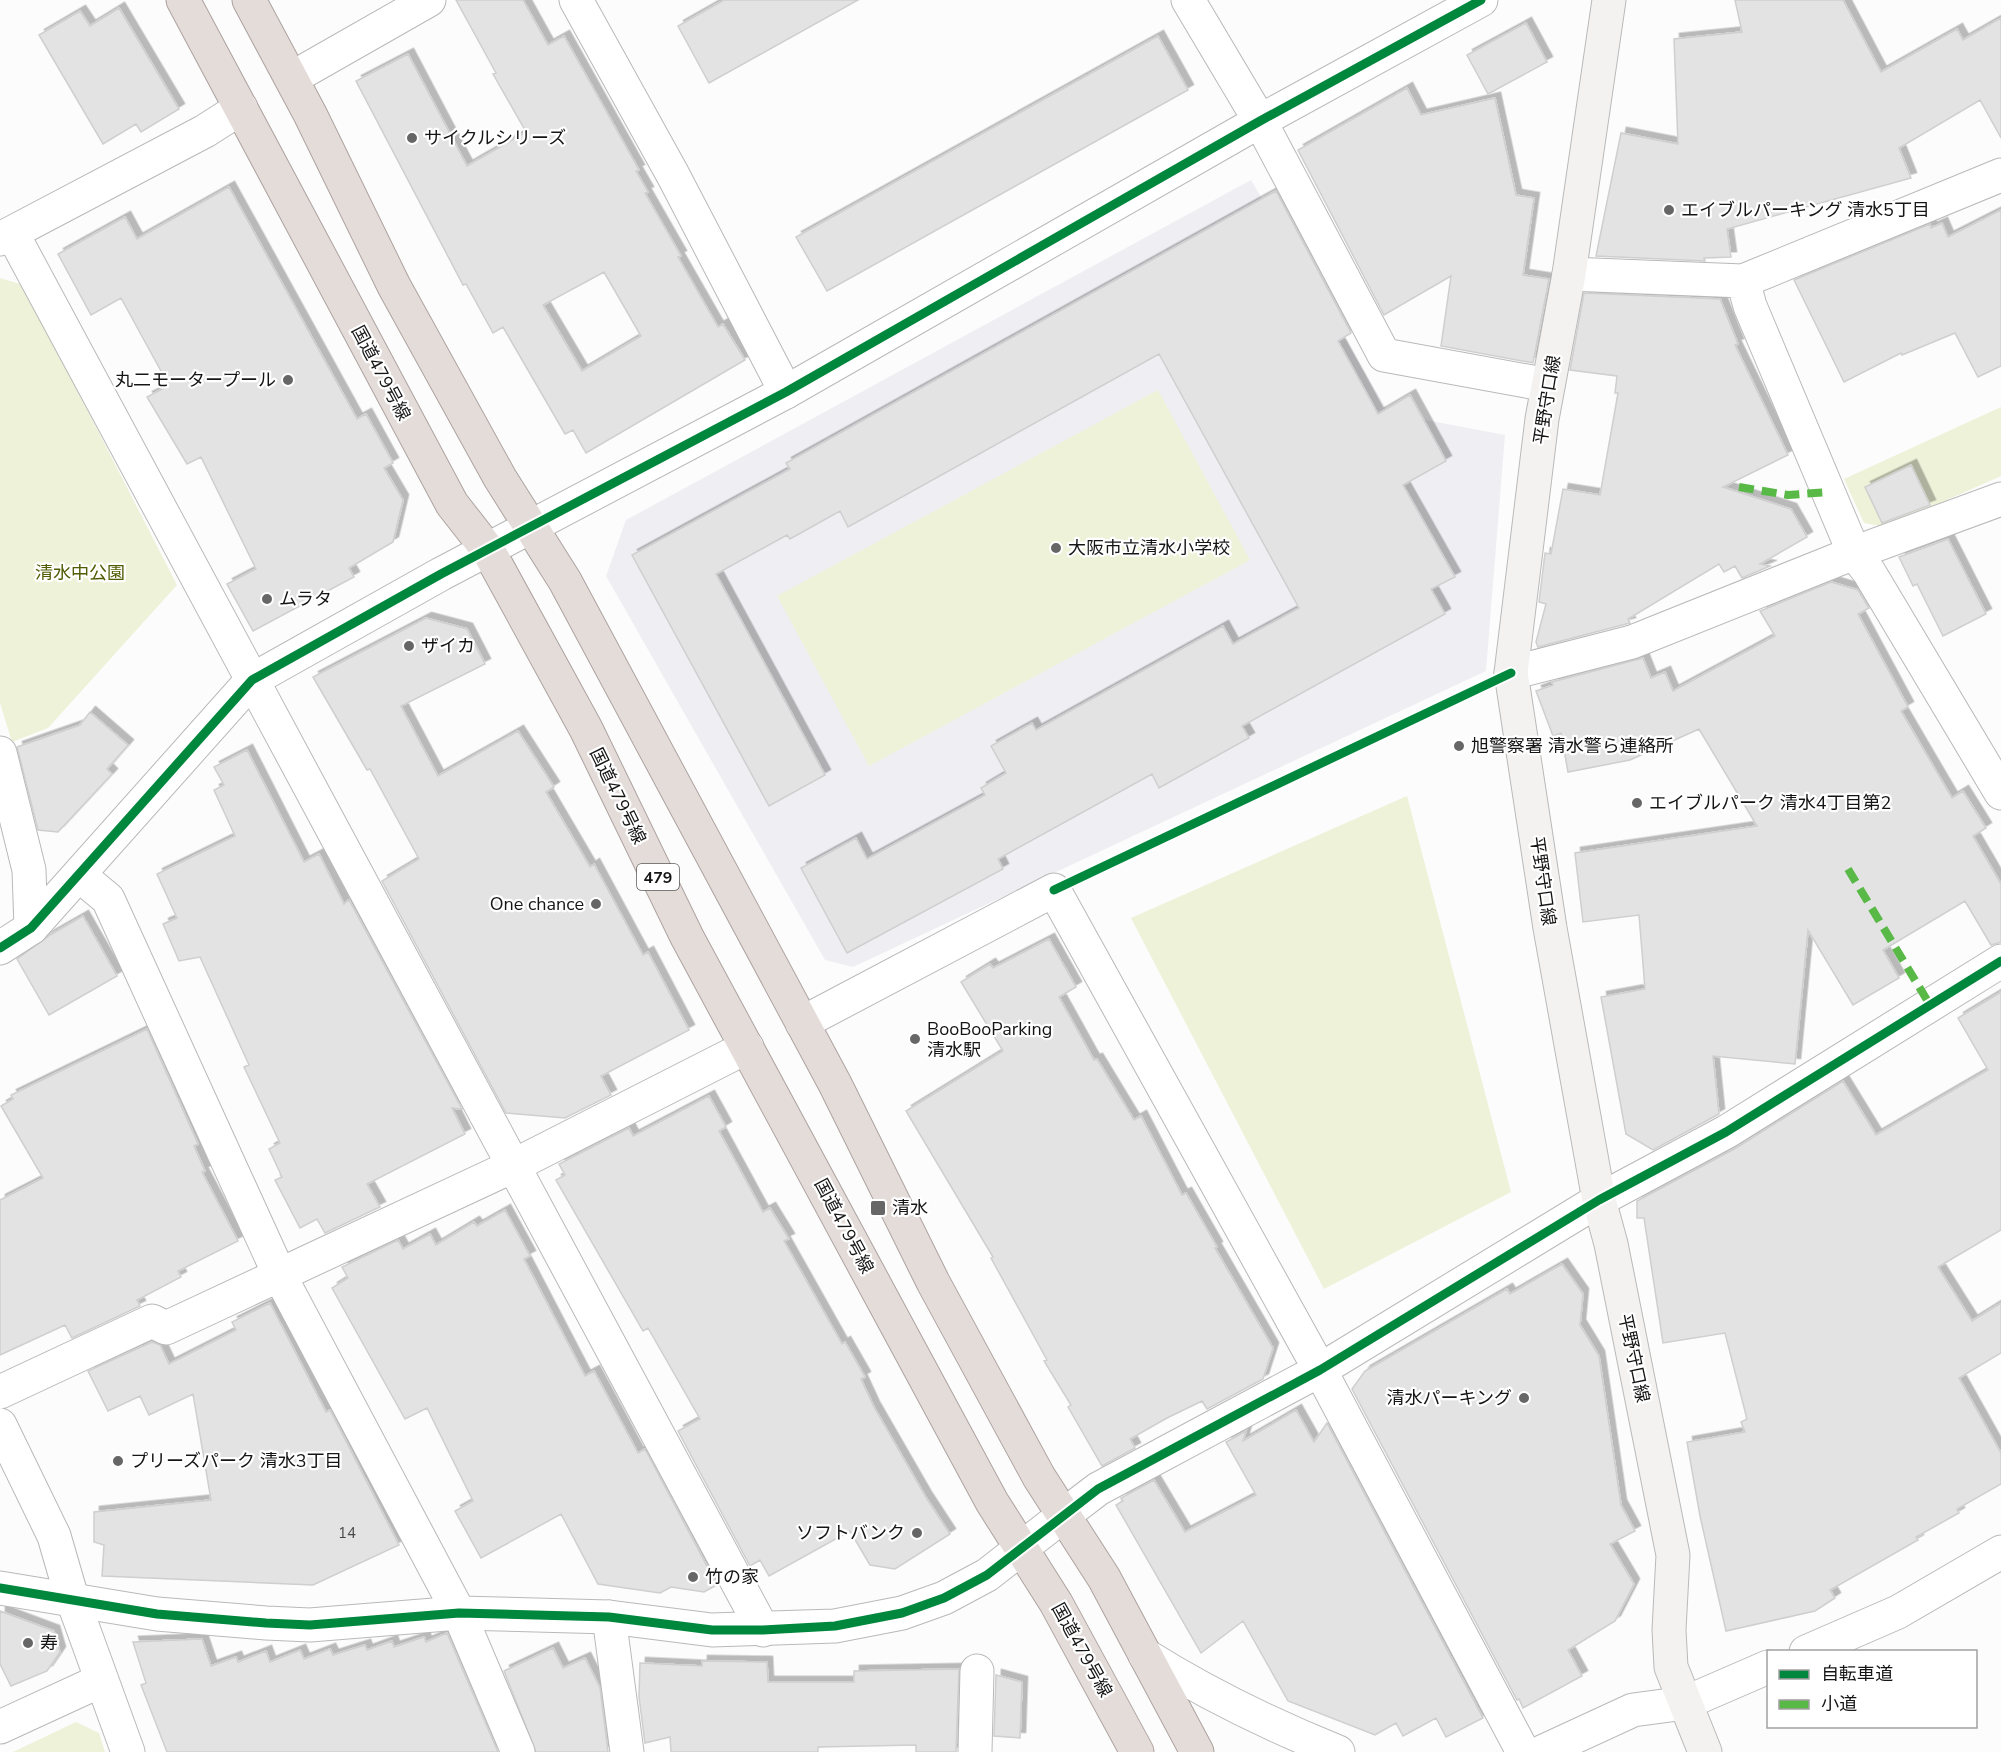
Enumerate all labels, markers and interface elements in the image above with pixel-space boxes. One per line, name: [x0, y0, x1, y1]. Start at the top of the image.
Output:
place label: サイクルシリーズ: [424, 126, 566, 150]
marker: サイクルシリーズ: [405, 131, 419, 145]
place label: エイブルパーキング 清水5丁目: [1681, 198, 1930, 222]
marker: エイブルパーキング 清水5丁目: [1662, 203, 1676, 217]
street label: 国道479号線: [346, 321, 416, 425]
street label: 平野守口線: [1528, 354, 1566, 446]
place label: 丸二モータープール: [115, 368, 276, 392]
marker: 丸二モータープール: [281, 373, 295, 387]
place label: 大阪市立清水小学校: [1068, 536, 1230, 560]
marker: 大阪市立清水小学校: [1049, 541, 1063, 555]
park label: 清水中公園: [35, 561, 125, 585]
place label: ムラタ: [279, 587, 332, 611]
marker: ムラタ: [260, 592, 274, 606]
place label: ザイカ: [421, 634, 475, 658]
marker: ザイカ: [402, 639, 416, 653]
place label: 旭警察署 清水警ら連絡所: [1471, 734, 1674, 758]
marker: 旭警察署 清水警ら連絡所: [1452, 739, 1466, 753]
street label: 国道479号線: [584, 744, 652, 848]
place label: エイブルパーク 清水4丁目第2: [1649, 791, 1891, 815]
marker: エイブルパーク 清水4丁目第2: [1630, 796, 1644, 810]
street label: 平野守口線: [1525, 835, 1561, 927]
road number: 479: [637, 864, 679, 890]
place label: One chance: [490, 892, 584, 916]
marker: One chance: [589, 897, 603, 911]
place label: BooBooParking 清水駅: [927, 1017, 1052, 1062]
marker: BooBooParking 清水駅: [908, 1032, 922, 1046]
street label: 国道479号線: [809, 1174, 879, 1278]
place label: 清水: [892, 1196, 928, 1220]
marker: 清水: [869, 1199, 887, 1217]
street label: 平野守口線: [1613, 1311, 1655, 1405]
place label: 清水パーキング: [1387, 1386, 1512, 1410]
marker: 清水パーキング: [1517, 1391, 1531, 1405]
place label: プリーズパーク 清水3丁目: [130, 1449, 343, 1473]
marker: プリーズパーク 清水3丁目: [111, 1454, 125, 1468]
place label: ソフトバンク: [796, 1521, 905, 1545]
house number: 14: [338, 1523, 356, 1543]
marker: ソフトバンク: [910, 1526, 924, 1540]
place label: 竹の家: [705, 1565, 759, 1589]
marker: 竹の家: [686, 1570, 700, 1584]
street label: 国道479号線: [1046, 1599, 1118, 1701]
place label: 寿: [40, 1631, 58, 1655]
marker: 寿: [21, 1636, 35, 1650]
legend: [1767, 1650, 1977, 1728]
text: 自転車道: [1821, 1662, 1893, 1686]
text: 小道: [1821, 1692, 1857, 1716]

